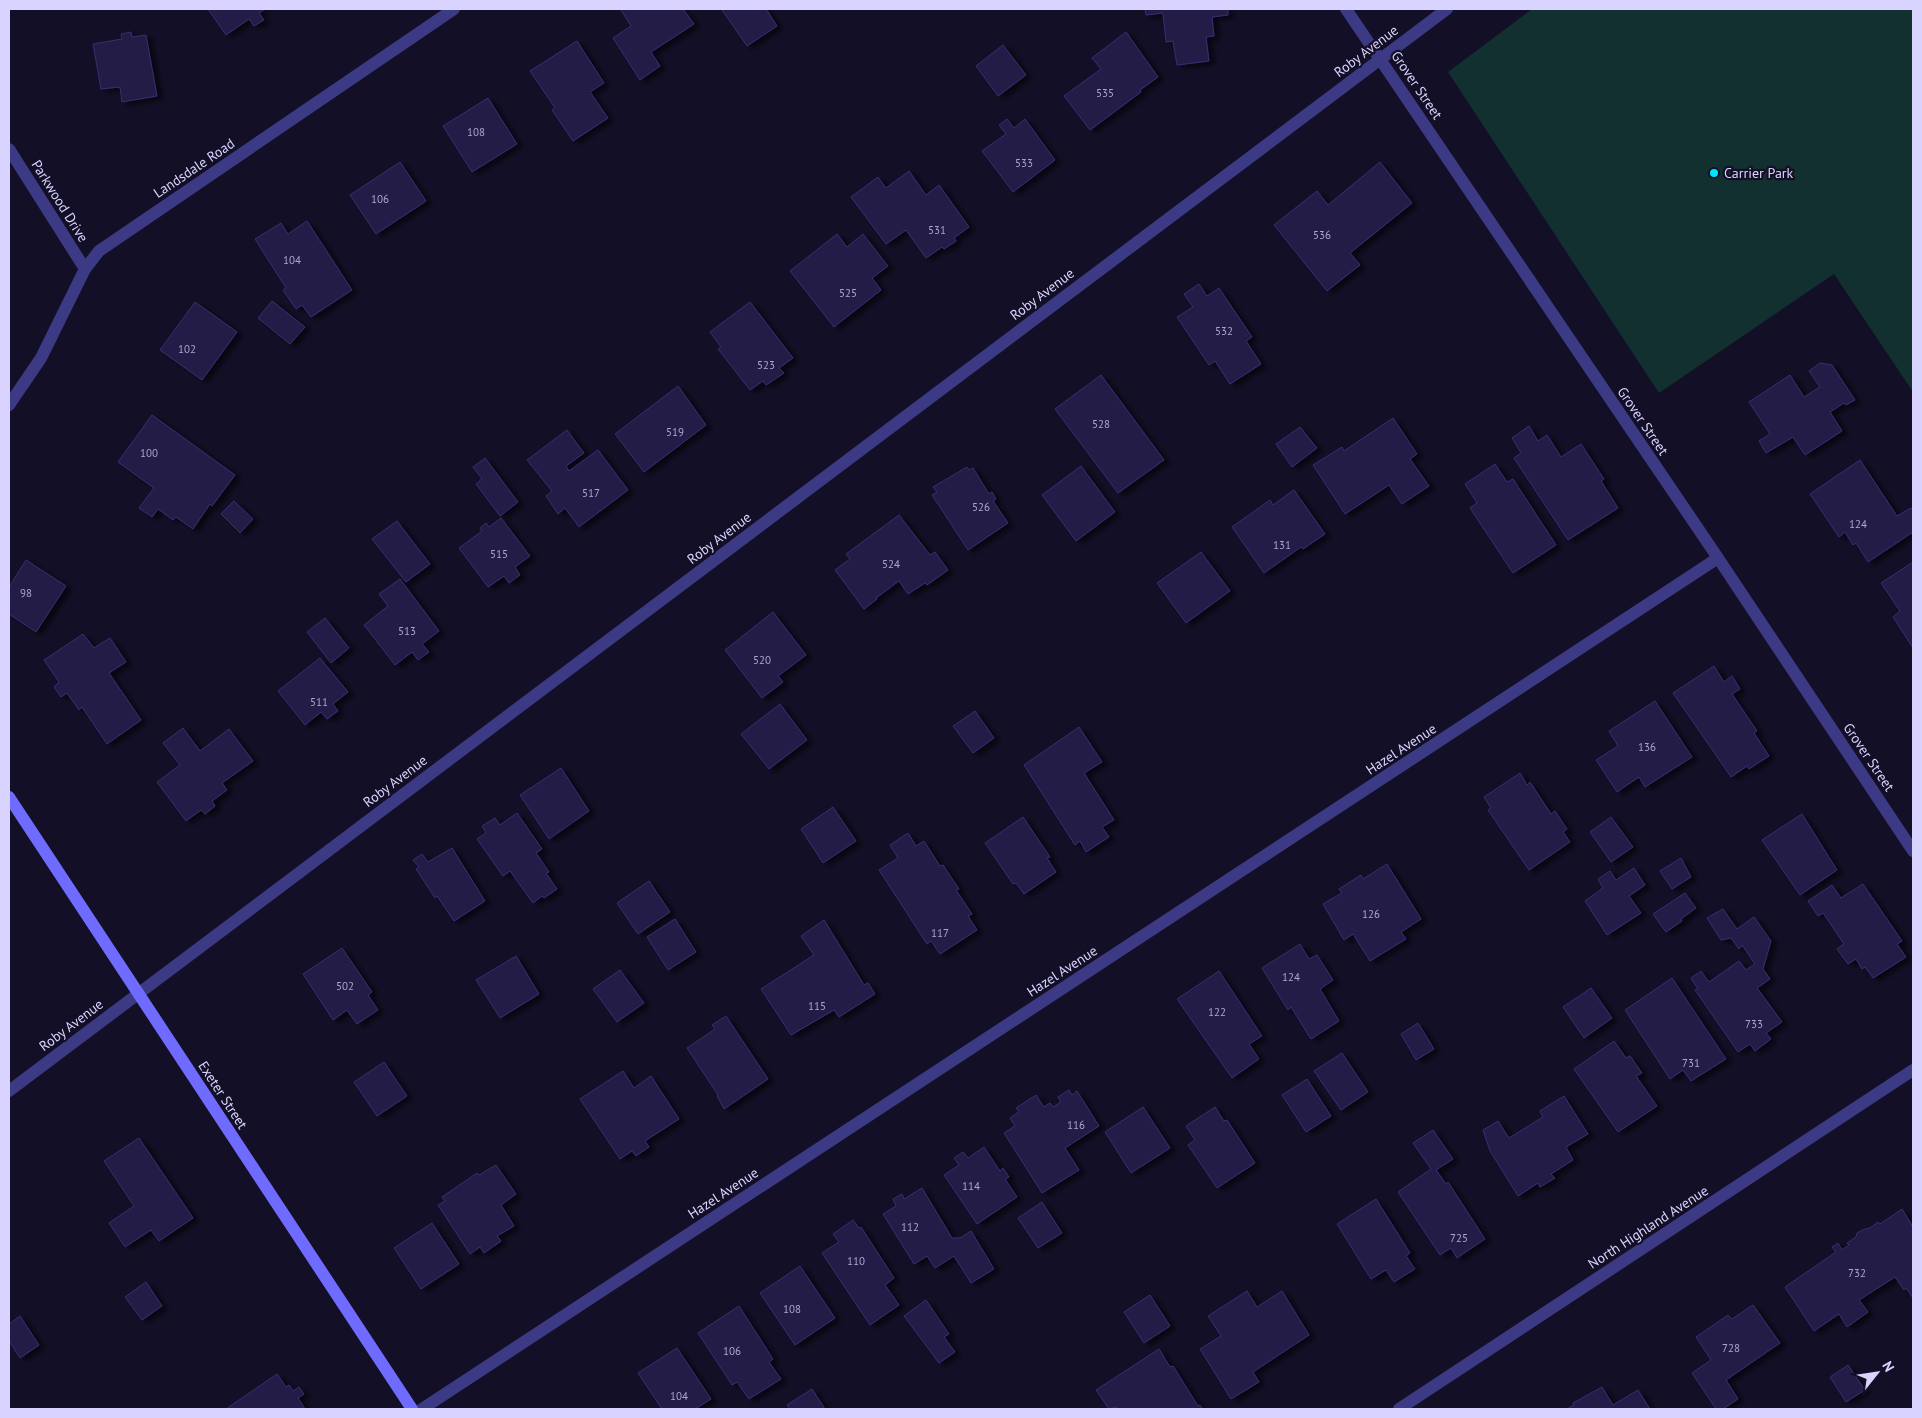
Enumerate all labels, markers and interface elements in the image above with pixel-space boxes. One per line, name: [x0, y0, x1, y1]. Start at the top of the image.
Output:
street label: Roby Avenue: [1330, 21, 1402, 81]
street label: Grover Street: [1388, 47, 1447, 123]
house number: 535: [1096, 86, 1114, 100]
house number: 108: [467, 125, 485, 139]
street label: Landsdale Road: [150, 134, 238, 202]
house number: 533: [1015, 156, 1033, 170]
street label: Parkwood Drive: [28, 157, 92, 245]
place label: Carrier Park: [1724, 164, 1794, 182]
marker: Carrier Park: [1708, 167, 1720, 179]
house number: 106: [371, 192, 389, 206]
house number: 531: [928, 223, 946, 237]
house number: 536: [1313, 228, 1331, 242]
house number: 104: [283, 253, 301, 267]
street label: Roby Avenue: [1006, 264, 1078, 324]
house number: 525: [839, 286, 857, 300]
house number: 532: [1215, 324, 1233, 338]
house number: 102: [178, 342, 196, 356]
house number: 523: [757, 358, 775, 372]
street label: Grover Street: [1614, 383, 1673, 459]
house number: 528: [1092, 417, 1110, 431]
house number: 519: [666, 425, 684, 439]
house number: 100: [140, 446, 158, 460]
house number: 517: [582, 486, 600, 500]
house number: 526: [972, 500, 990, 514]
street label: Roby Avenue: [683, 508, 755, 568]
house number: 124: [1849, 517, 1867, 531]
house number: 131: [1273, 538, 1291, 552]
house number: 515: [490, 547, 508, 561]
house number: 524: [882, 557, 900, 571]
house number: 98: [20, 586, 32, 600]
house number: 513: [398, 624, 416, 638]
house number: 520: [753, 653, 771, 667]
house number: 511: [310, 695, 328, 709]
street label: Grover Street: [1840, 719, 1899, 795]
street label: Hazel Avenue: [1362, 720, 1440, 778]
house number: 136: [1638, 740, 1656, 754]
street label: Roby Avenue: [359, 751, 431, 811]
house number: 126: [1362, 907, 1380, 921]
house number: 117: [931, 926, 949, 940]
street label: Hazel Avenue: [1023, 942, 1101, 1000]
house number: 124: [1282, 970, 1300, 984]
house number: 502: [336, 979, 354, 993]
street label: Roby Avenue: [35, 995, 107, 1055]
house number: 115: [808, 999, 826, 1013]
house number: 122: [1208, 1005, 1226, 1019]
house number: 733: [1745, 1017, 1763, 1031]
house number: 731: [1682, 1056, 1700, 1070]
street label: Exeter Street: [194, 1058, 252, 1133]
house number: 116: [1067, 1118, 1085, 1132]
street label: Hazel Avenue: [684, 1164, 762, 1222]
house number: 114: [962, 1179, 980, 1193]
street label: North Highland Avenue: [1584, 1181, 1712, 1273]
house number: 112: [901, 1220, 919, 1234]
house number: 725: [1450, 1231, 1468, 1245]
house number: 110: [847, 1254, 865, 1268]
house number: 732: [1848, 1266, 1866, 1280]
house number: 108: [783, 1302, 801, 1316]
house number: 728: [1722, 1341, 1740, 1355]
house number: 106: [723, 1344, 741, 1358]
north arrow: [1852, 1348, 1902, 1398]
text: N: [1878, 1358, 1898, 1375]
house number: 104: [670, 1389, 688, 1403]

